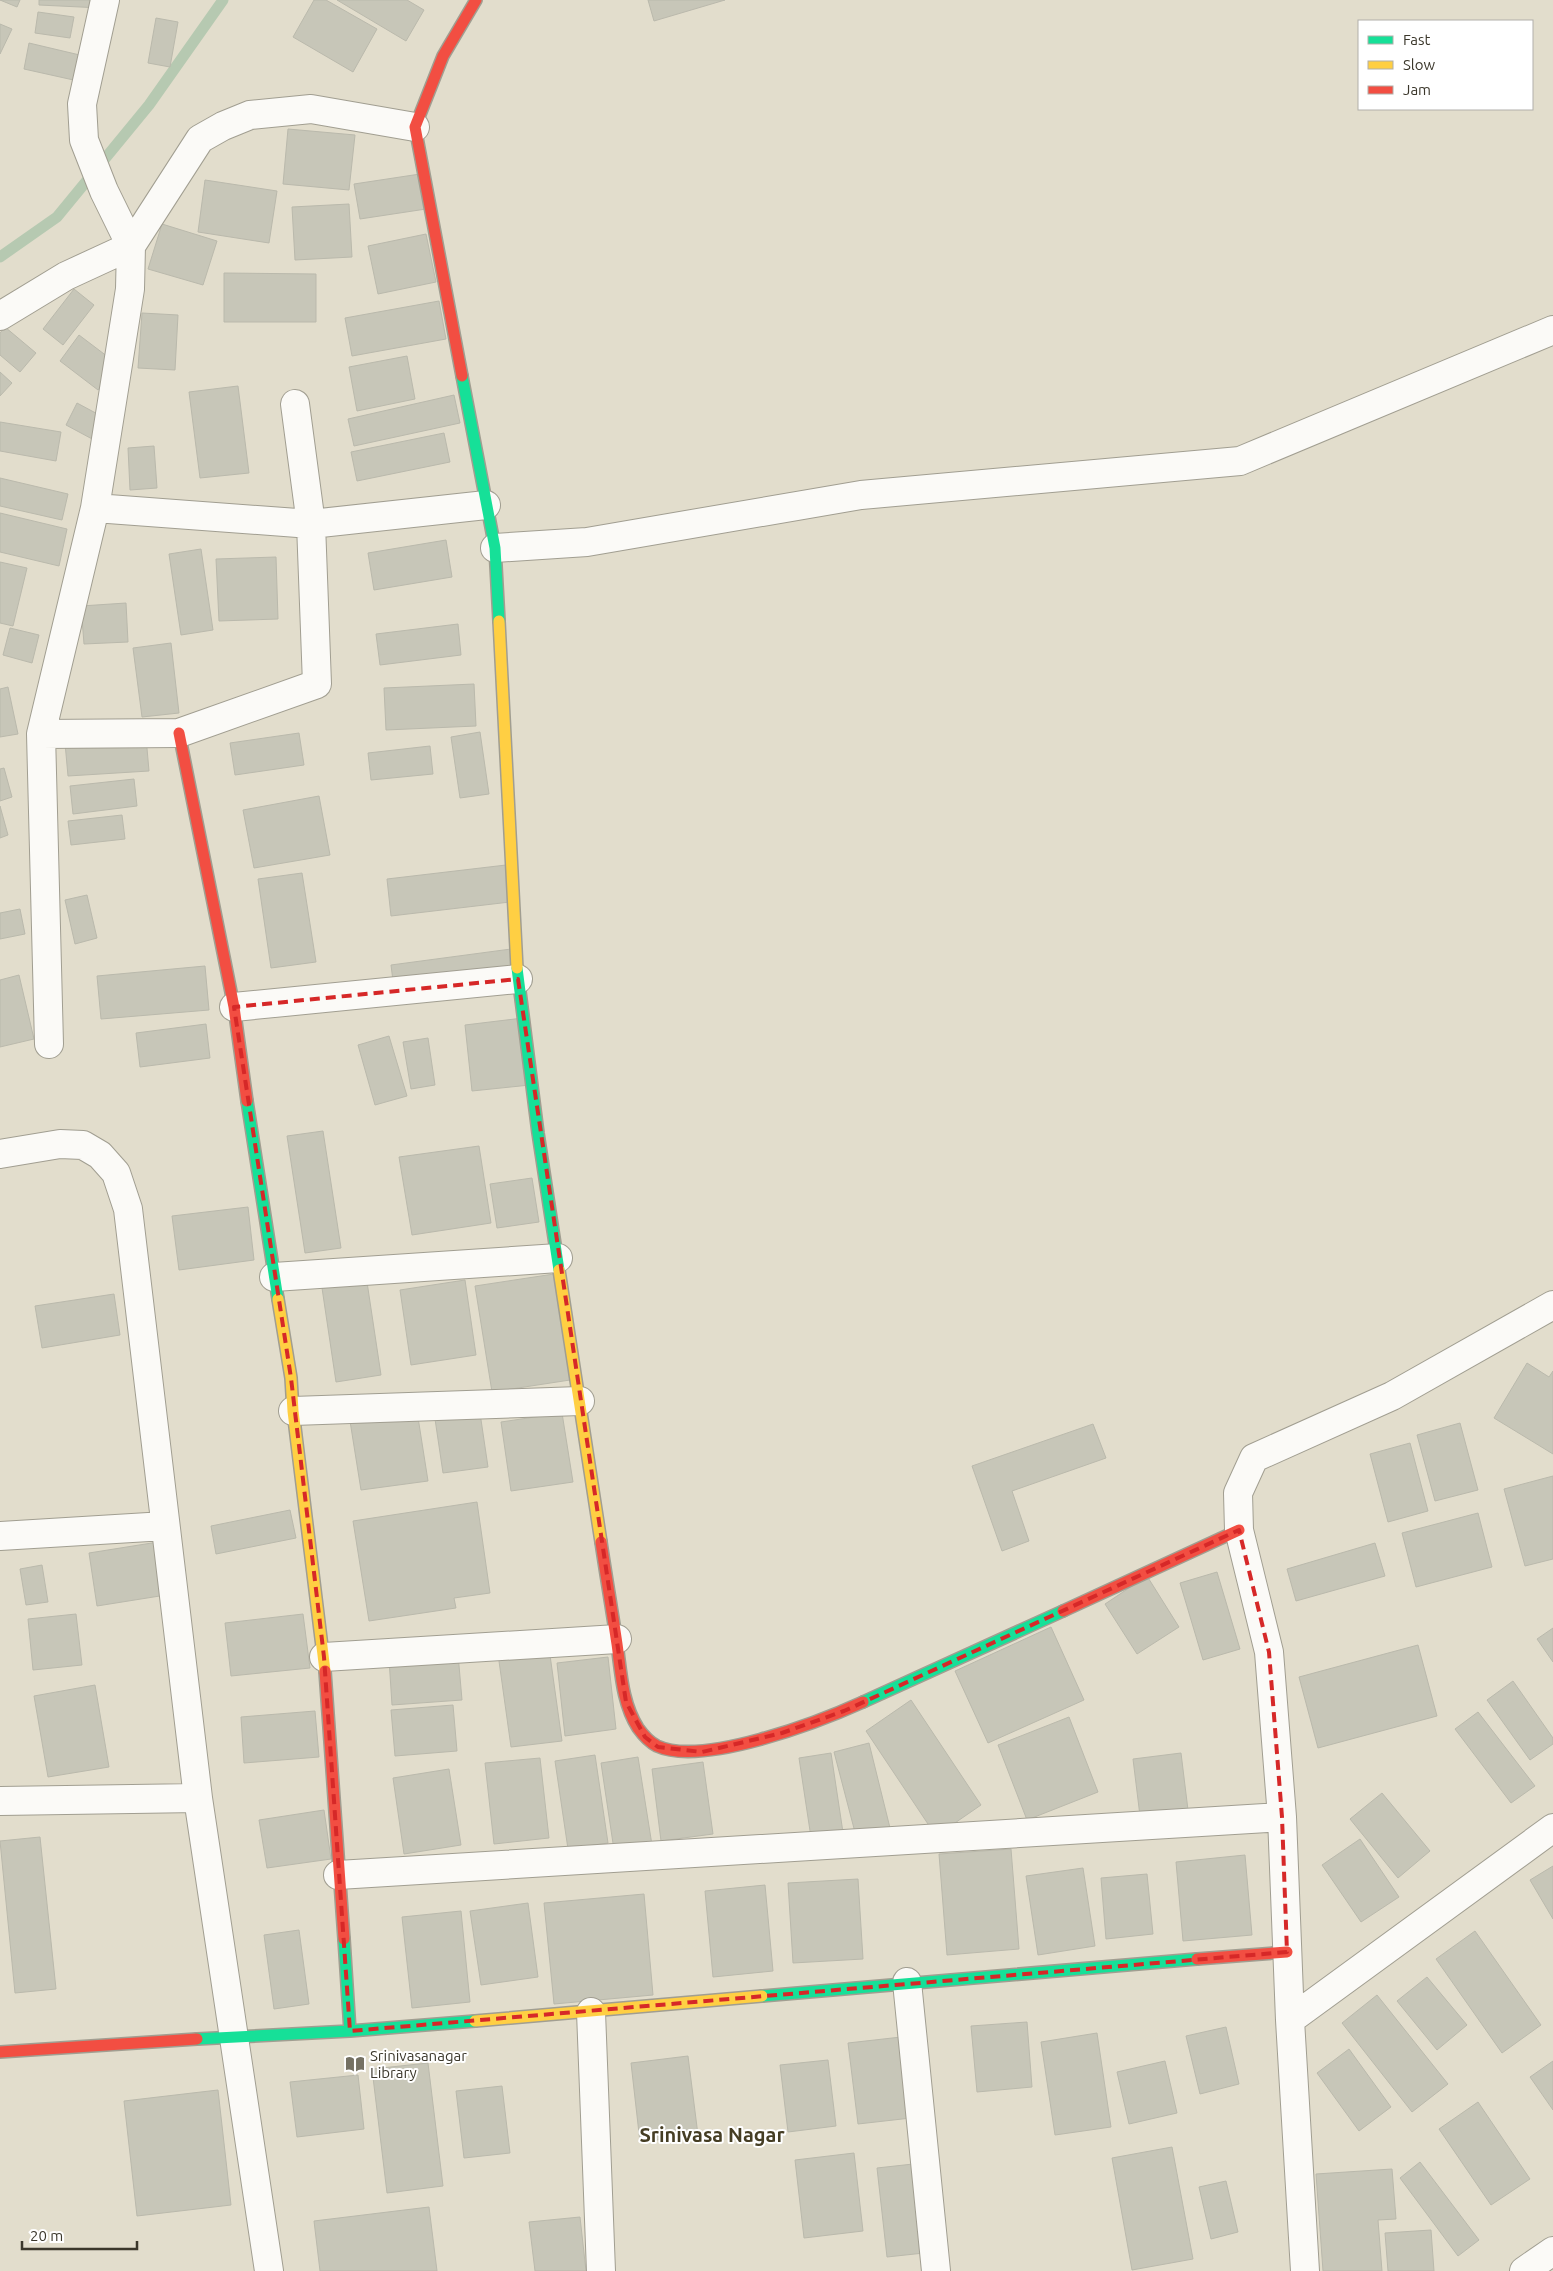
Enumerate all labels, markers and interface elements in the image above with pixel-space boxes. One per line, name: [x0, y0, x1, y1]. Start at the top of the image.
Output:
legend: [1358, 20, 1533, 110]
text: Fast: [1403, 31, 1431, 48]
text: Slow: [1403, 56, 1436, 73]
text: Jam: [1403, 81, 1431, 98]
place label: Srinivasanagar Library: [370, 2047, 467, 2081]
library icon: Srinivasanagar Library: [344, 2053, 366, 2075]
district label: Srinivasa Nagar: [639, 2123, 785, 2146]
scale bar: [22, 2218, 138, 2250]
text: 20 m: [30, 2227, 63, 2244]

